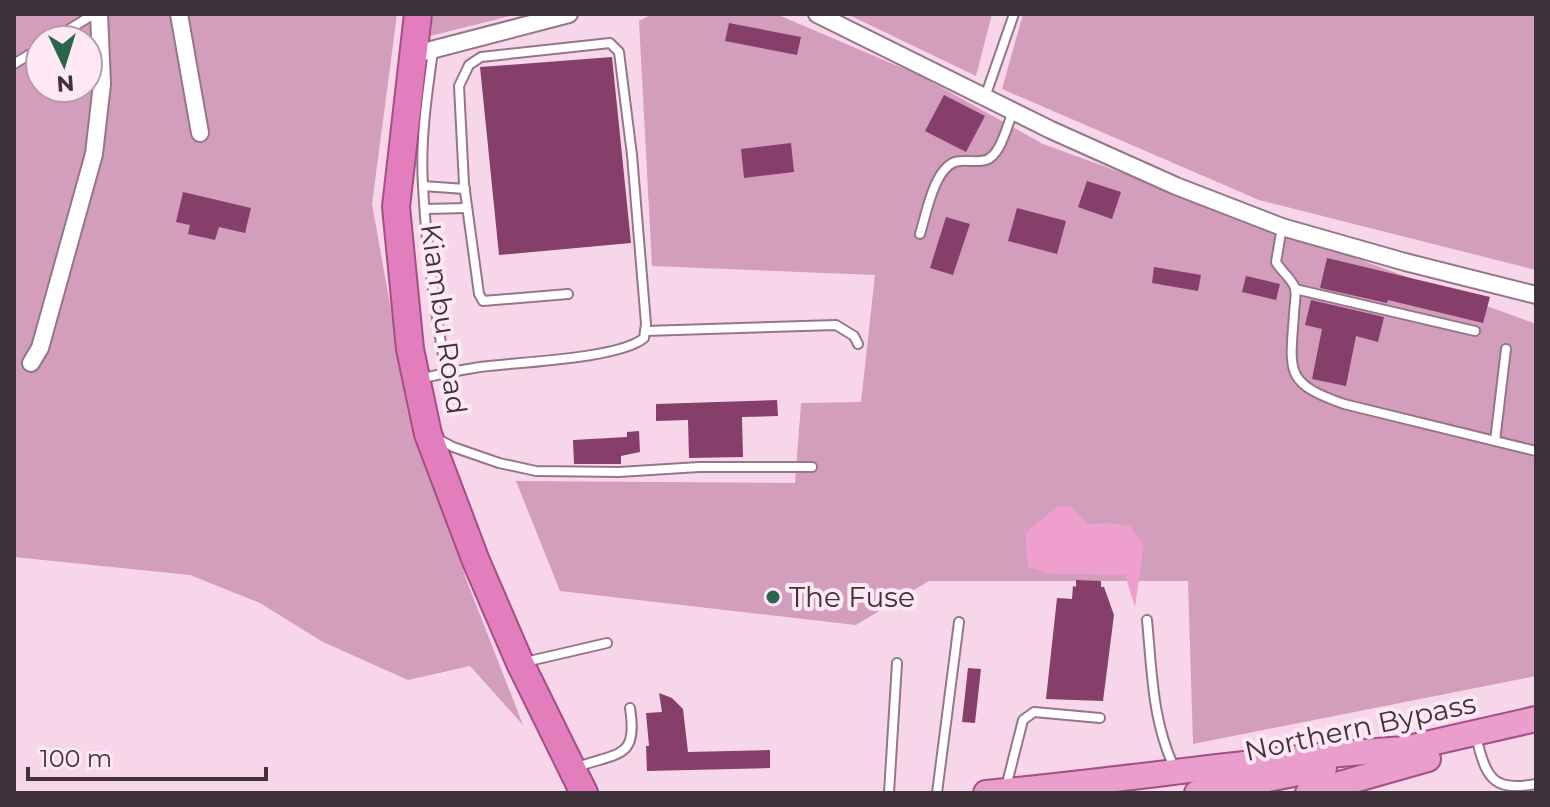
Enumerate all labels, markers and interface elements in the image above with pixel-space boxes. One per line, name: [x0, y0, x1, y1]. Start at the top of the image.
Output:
north arrow: [24, 24, 104, 104]
text: N: [56, 69, 75, 98]
street label: Kiambu Road: [414, 222, 474, 416]
place label: The Fuse: [789, 580, 915, 614]
marker: The Fuse: [764, 588, 782, 606]
street label: Northern Bypass: [1241, 686, 1479, 768]
scale bar: [28, 731, 266, 781]
text: 100 m: [40, 744, 112, 773]

